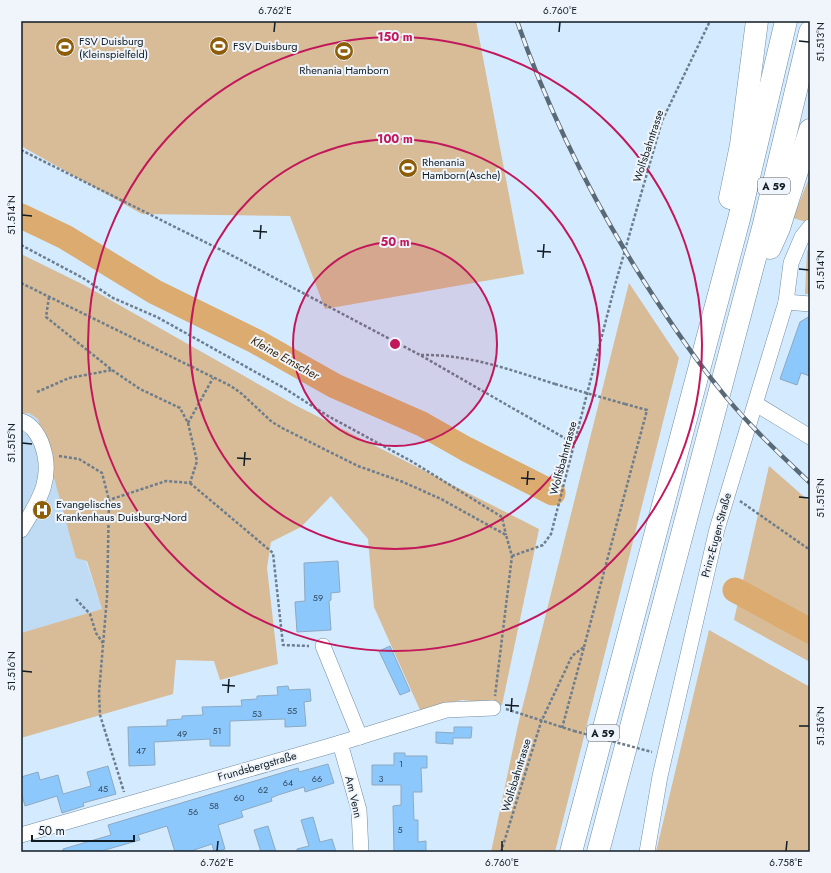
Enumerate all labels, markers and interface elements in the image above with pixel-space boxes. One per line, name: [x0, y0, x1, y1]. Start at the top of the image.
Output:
text: 6.762°E: [258, 3, 292, 18]
text: 6.760°E: [543, 3, 577, 18]
text: 51.513°N: [813, 22, 828, 62]
text: 150 m: [377, 28, 413, 46]
place label: FSV Duisburg (Kleinspielfeld): [79, 33, 148, 62]
sports icon: FSV Duisburg: [208, 35, 230, 57]
sports icon: FSV Duisburg (Kleinspielfeld): [54, 36, 76, 58]
place label: FSV Duisburg: [233, 38, 298, 54]
sports icon: Rhenania Hamborn: [333, 40, 355, 62]
place label: Rhenania Hamborn: [299, 62, 389, 78]
street label: Wolfsbahntrasse: [629, 107, 667, 184]
text: 100 m: [377, 130, 413, 148]
place label: Rhenania Hamborn(Asche): [422, 154, 501, 183]
sports icon: Rhenania Hamborn(Asche): [397, 157, 419, 179]
road number: A 59: [758, 178, 790, 194]
text: 51.514°N: [4, 195, 19, 235]
text: 50 m: [380, 233, 410, 251]
text: 51.514°N: [813, 250, 828, 290]
water label: Kleine Emscher: [247, 332, 323, 385]
centre of rings: [388, 337, 402, 351]
street label: Wolfsbahntrasse: [546, 419, 581, 497]
text: 51.515°N: [4, 423, 19, 463]
text: 51.515°N: [813, 478, 828, 518]
street label: Prinz-Eugen-Straße: [697, 491, 735, 579]
place label: Evangelisches Krankenhaus Duisburg-Nord: [56, 496, 187, 525]
hospital icon: Evangelisches Krankenhaus Duisburg-Nord: [31, 499, 53, 521]
house number: 59: [313, 591, 323, 604]
text: 51.516°N: [4, 651, 19, 691]
house number: 55: [287, 704, 297, 717]
text: 51.516°N: [813, 706, 828, 746]
house number: 53: [252, 707, 262, 720]
house number: 51: [212, 724, 222, 737]
road number: A 59: [587, 725, 619, 741]
house number: 49: [177, 727, 187, 740]
street label: Wolfsbahntrasse: [497, 736, 535, 813]
house number: 47: [136, 744, 146, 757]
street label: Frundsbergstraße: [216, 747, 299, 785]
house number: 1: [399, 757, 403, 770]
house number: 66: [312, 772, 322, 785]
house number: 3: [379, 772, 384, 785]
street label: Am Venn: [341, 774, 367, 820]
house number: 64: [283, 776, 293, 789]
house number: 45: [98, 782, 108, 795]
house number: 62: [258, 783, 268, 796]
house number: 60: [234, 791, 245, 804]
house number: 58: [209, 799, 219, 812]
house number: 56: [188, 805, 198, 818]
scale bar: [32, 817, 134, 843]
text: 50 m: [38, 822, 65, 840]
house number: 5: [397, 823, 403, 836]
text: 6.762°E: [200, 855, 234, 870]
text: 6.760°E: [485, 855, 519, 870]
text: 6.758°E: [769, 855, 803, 870]

